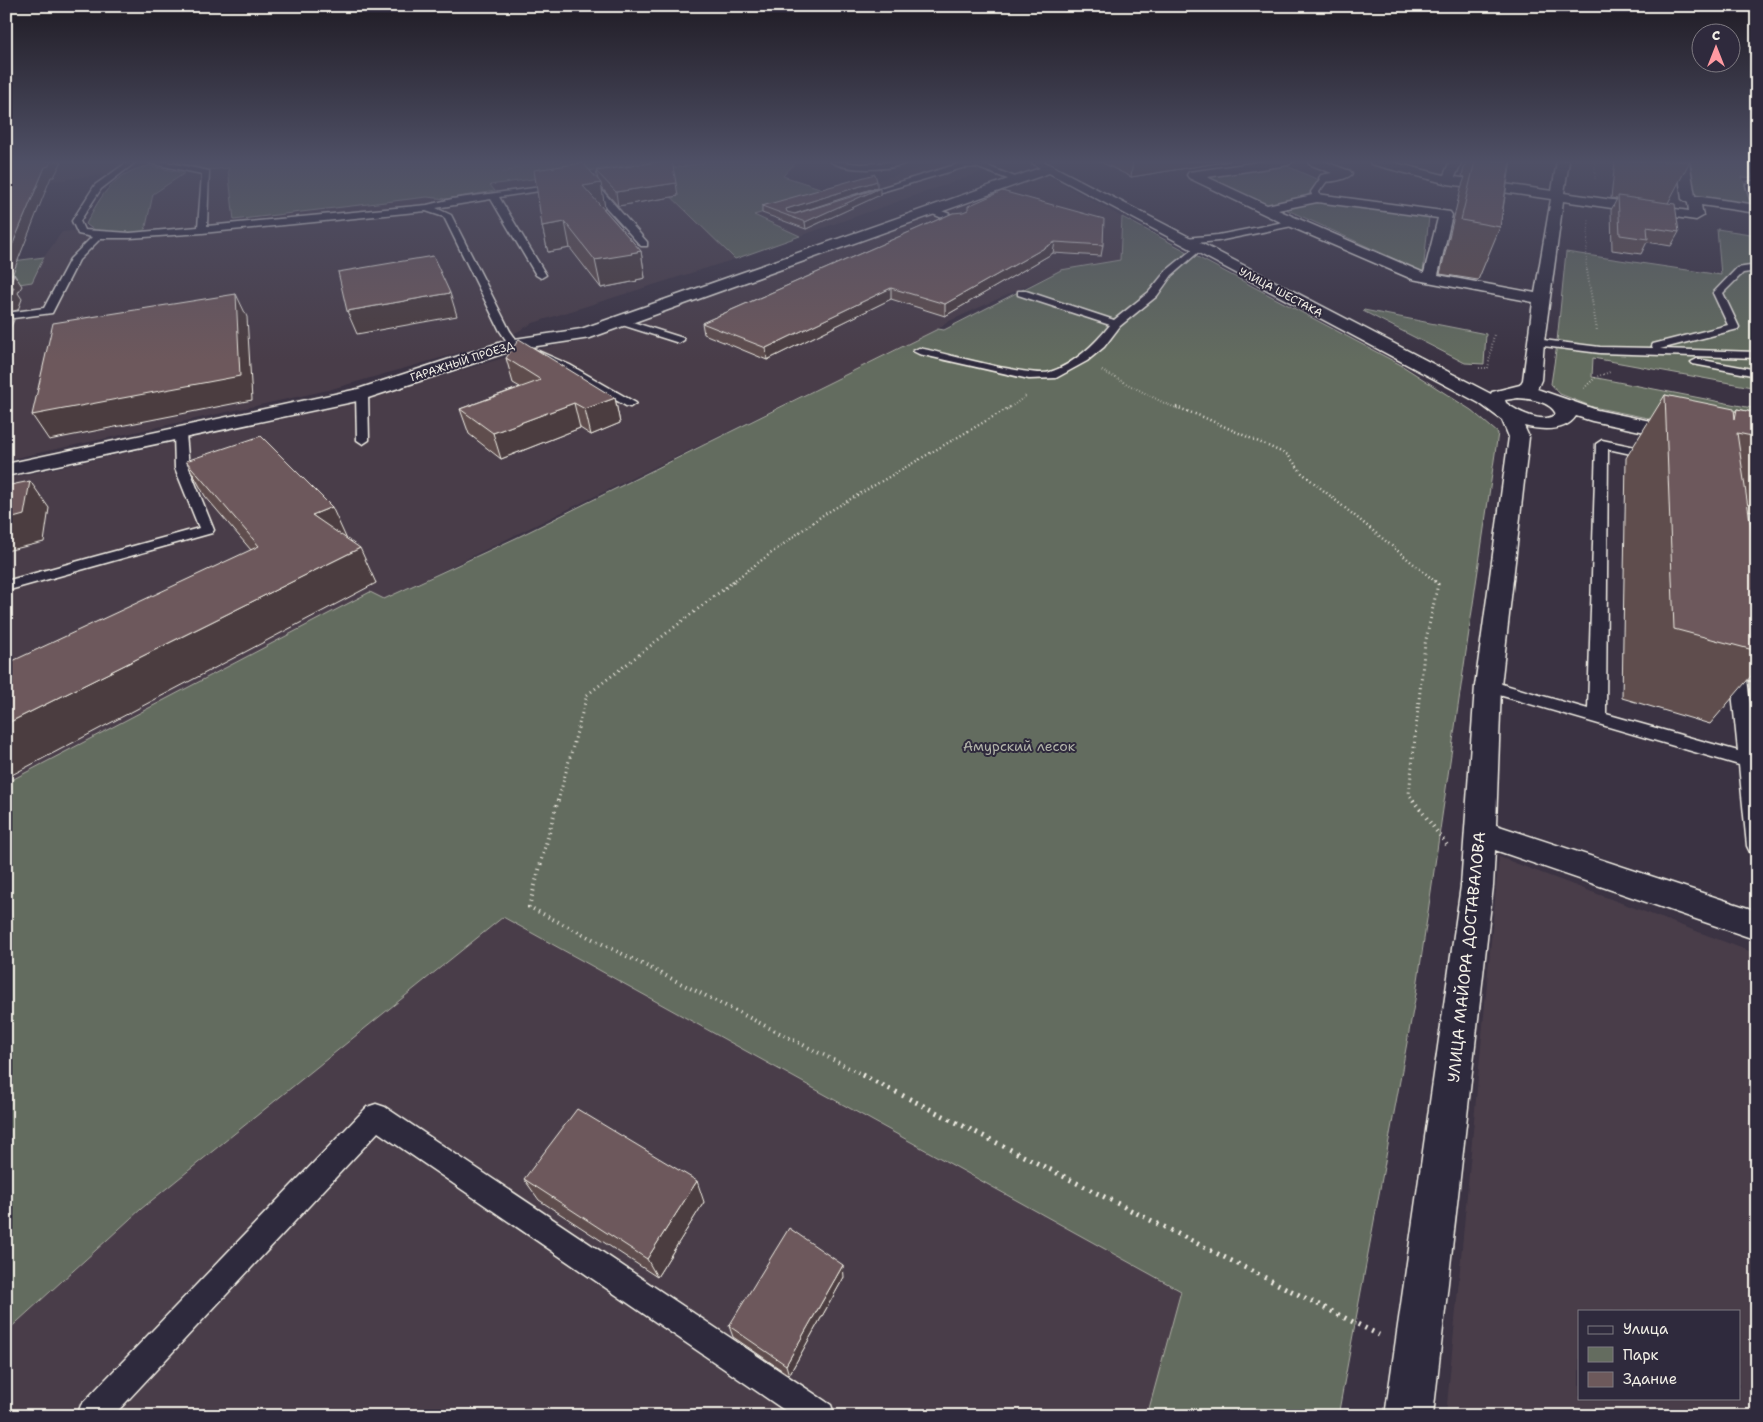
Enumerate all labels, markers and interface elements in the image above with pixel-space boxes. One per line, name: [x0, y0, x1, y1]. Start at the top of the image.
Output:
north arrow: [1690, 22, 1740, 72]
text: С: [1712, 26, 1720, 44]
street label: УЛИЦА ШЕСТАКА: [1236, 264, 1325, 321]
street label: ГАРАЖНЫЙ ПРОЕЗД: [408, 336, 517, 385]
park label: Амурский лесок: [963, 737, 1076, 755]
street label: УЛИЦА МАЙОРА ДОСТАВАЛОВА: [1443, 831, 1490, 1084]
legend: [1578, 1310, 1740, 1400]
text: Улица: [1623, 1319, 1669, 1339]
text: Парк: [1623, 1345, 1659, 1365]
text: Здание: [1623, 1369, 1677, 1389]

